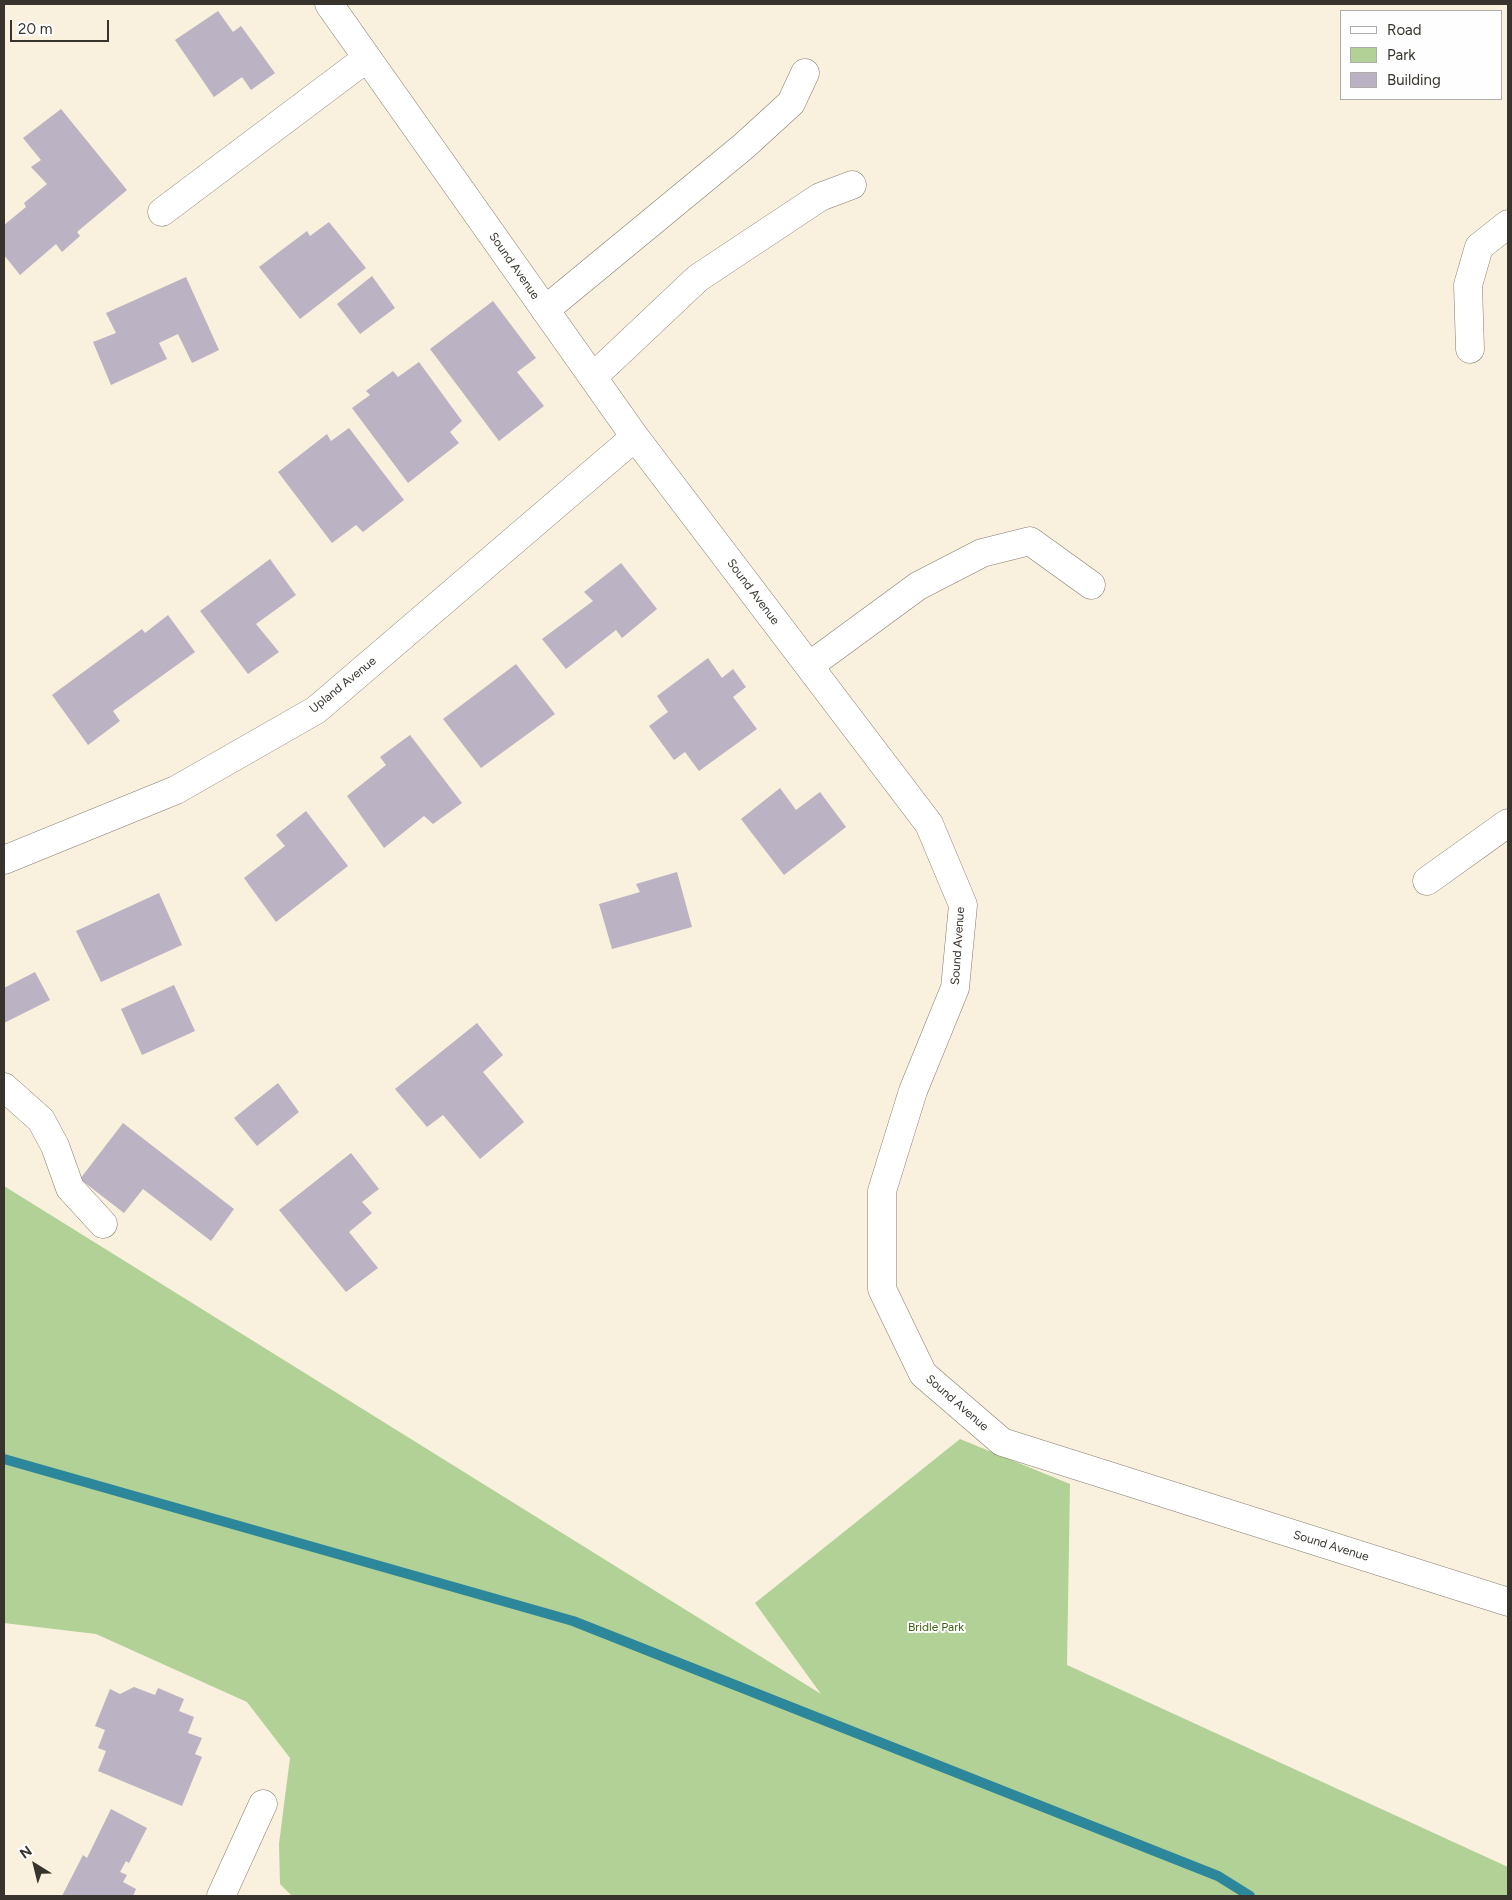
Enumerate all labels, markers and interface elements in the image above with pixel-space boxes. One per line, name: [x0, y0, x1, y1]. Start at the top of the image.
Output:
scale bar: [12, 10, 111, 42]
legend: [1340, 10, 1502, 100]
text: 20 m: [18, 20, 52, 38]
text: Road: [1387, 21, 1422, 39]
text: Park: [1387, 46, 1416, 64]
text: Building: [1387, 71, 1441, 89]
street label: Sound Avenue: [486, 230, 542, 302]
street label: Sound Avenue: [724, 556, 782, 628]
street label: Upland Avenue: [307, 654, 379, 716]
street label: Sound Avenue: [948, 906, 968, 986]
street label: Sound Avenue: [923, 1372, 991, 1434]
street label: Sound Avenue: [1291, 1528, 1371, 1564]
park label: Bridle Park: [908, 1620, 964, 1634]
north arrow: [10, 1840, 60, 1890]
text: N: [17, 1842, 35, 1863]

